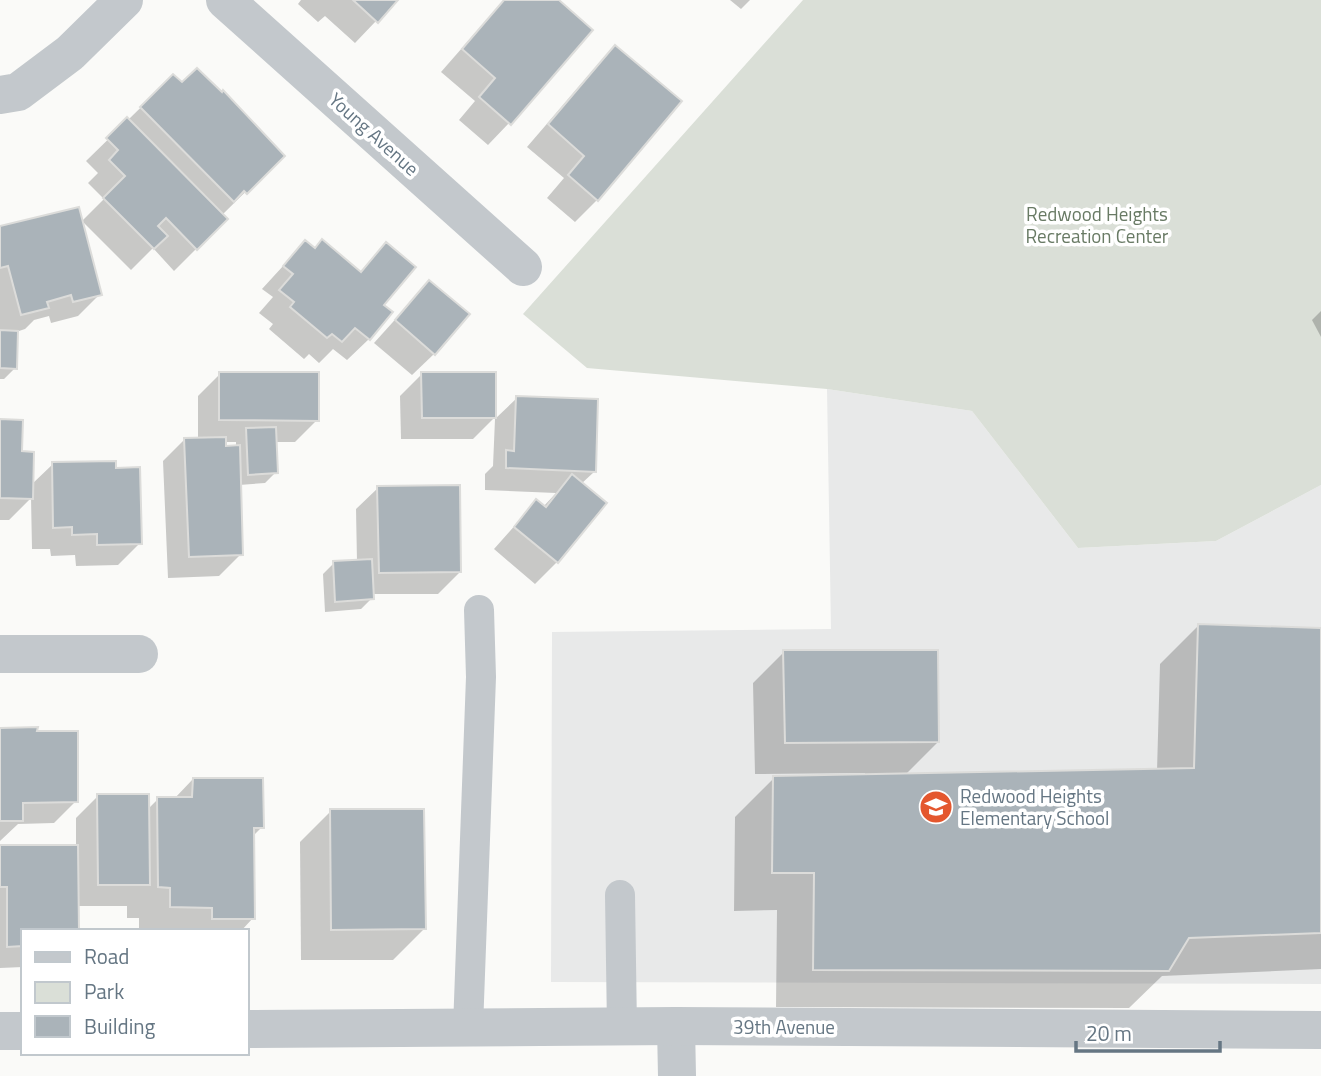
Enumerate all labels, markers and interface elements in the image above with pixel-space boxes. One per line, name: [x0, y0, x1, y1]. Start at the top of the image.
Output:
street label: Young Avenue: [323, 85, 426, 182]
park label: Redwood Heights Recreation Center: [1026, 199, 1169, 250]
place label: Redwood Heights Elementary School: [960, 781, 1109, 832]
school or university icon: Redwood Heights Elementary School: [917, 788, 955, 826]
legend: [21, 929, 248, 1055]
text: Road: [84, 940, 129, 972]
text: Park: [84, 975, 124, 1007]
text: Building: [84, 1010, 156, 1042]
scale bar: [1076, 1010, 1220, 1054]
street label: 39th Avenue: [733, 1012, 835, 1041]
text: 20 m: [1086, 1017, 1132, 1049]

